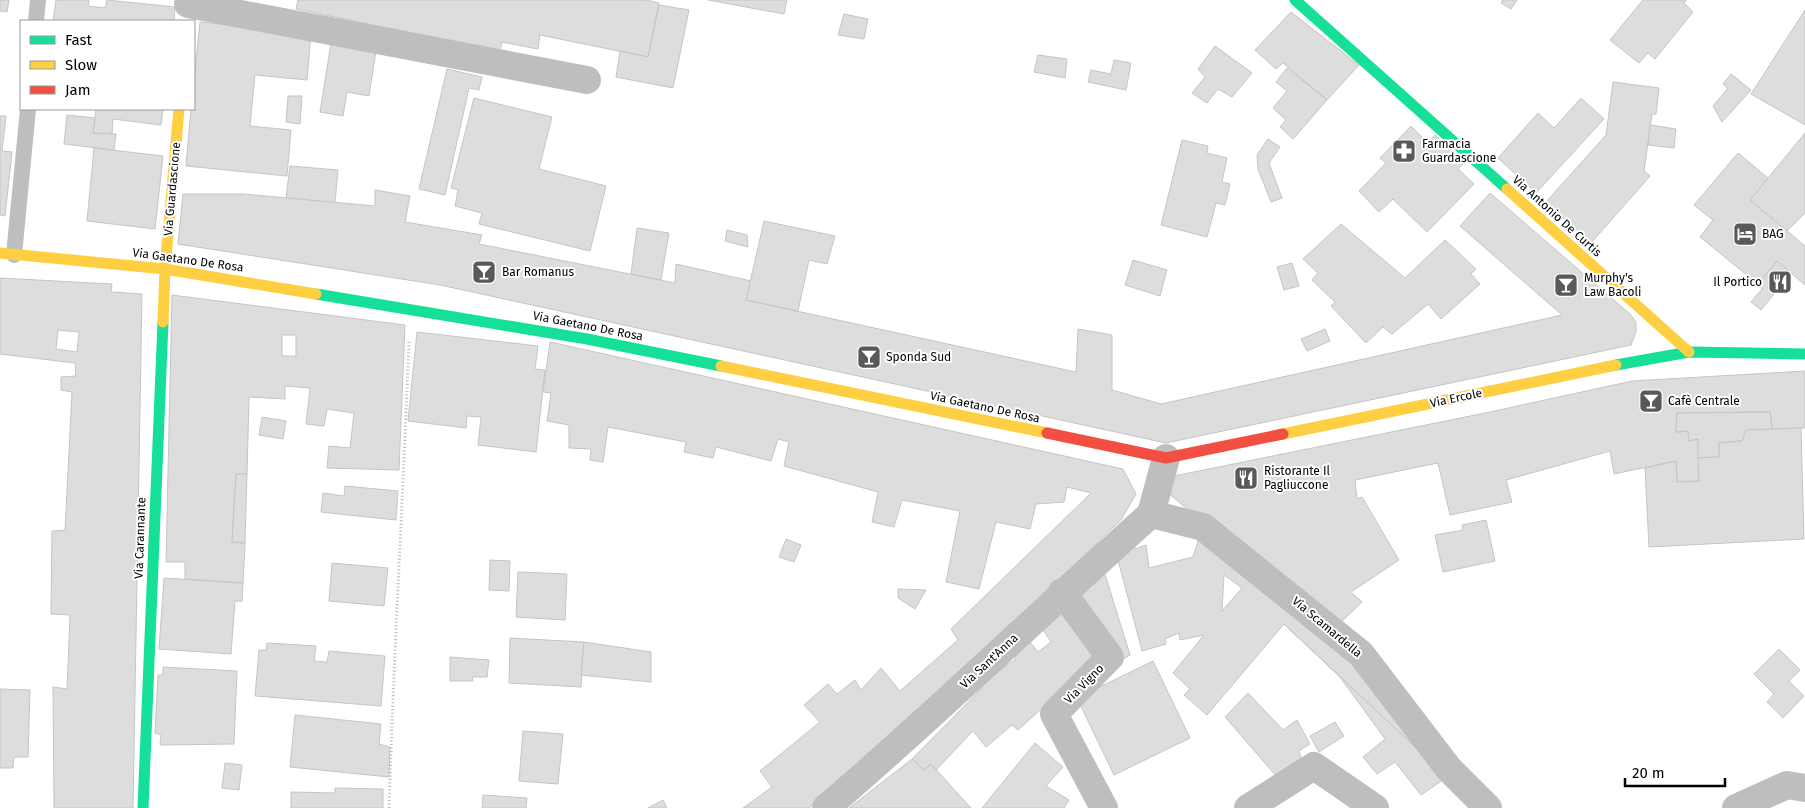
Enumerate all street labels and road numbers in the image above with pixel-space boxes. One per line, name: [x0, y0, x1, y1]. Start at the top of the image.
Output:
street label: Via Guardascione: [161, 142, 183, 236]
street label: Via Antonio De Curtis: [1510, 173, 1604, 260]
street label: Via Gaetano De Rosa: [132, 245, 244, 275]
street label: Via Gaetano De Rosa: [532, 308, 644, 344]
street label: Via Ercole: [1429, 386, 1483, 410]
street label: Via Gaetano De Rosa: [929, 389, 1041, 425]
street label: Via Carannante: [132, 497, 148, 579]
street label: Via Scamardella: [1289, 594, 1365, 660]
street label: Via Sant'Anna: [957, 631, 1021, 691]
street label: Via Vigno: [1061, 661, 1107, 707]

